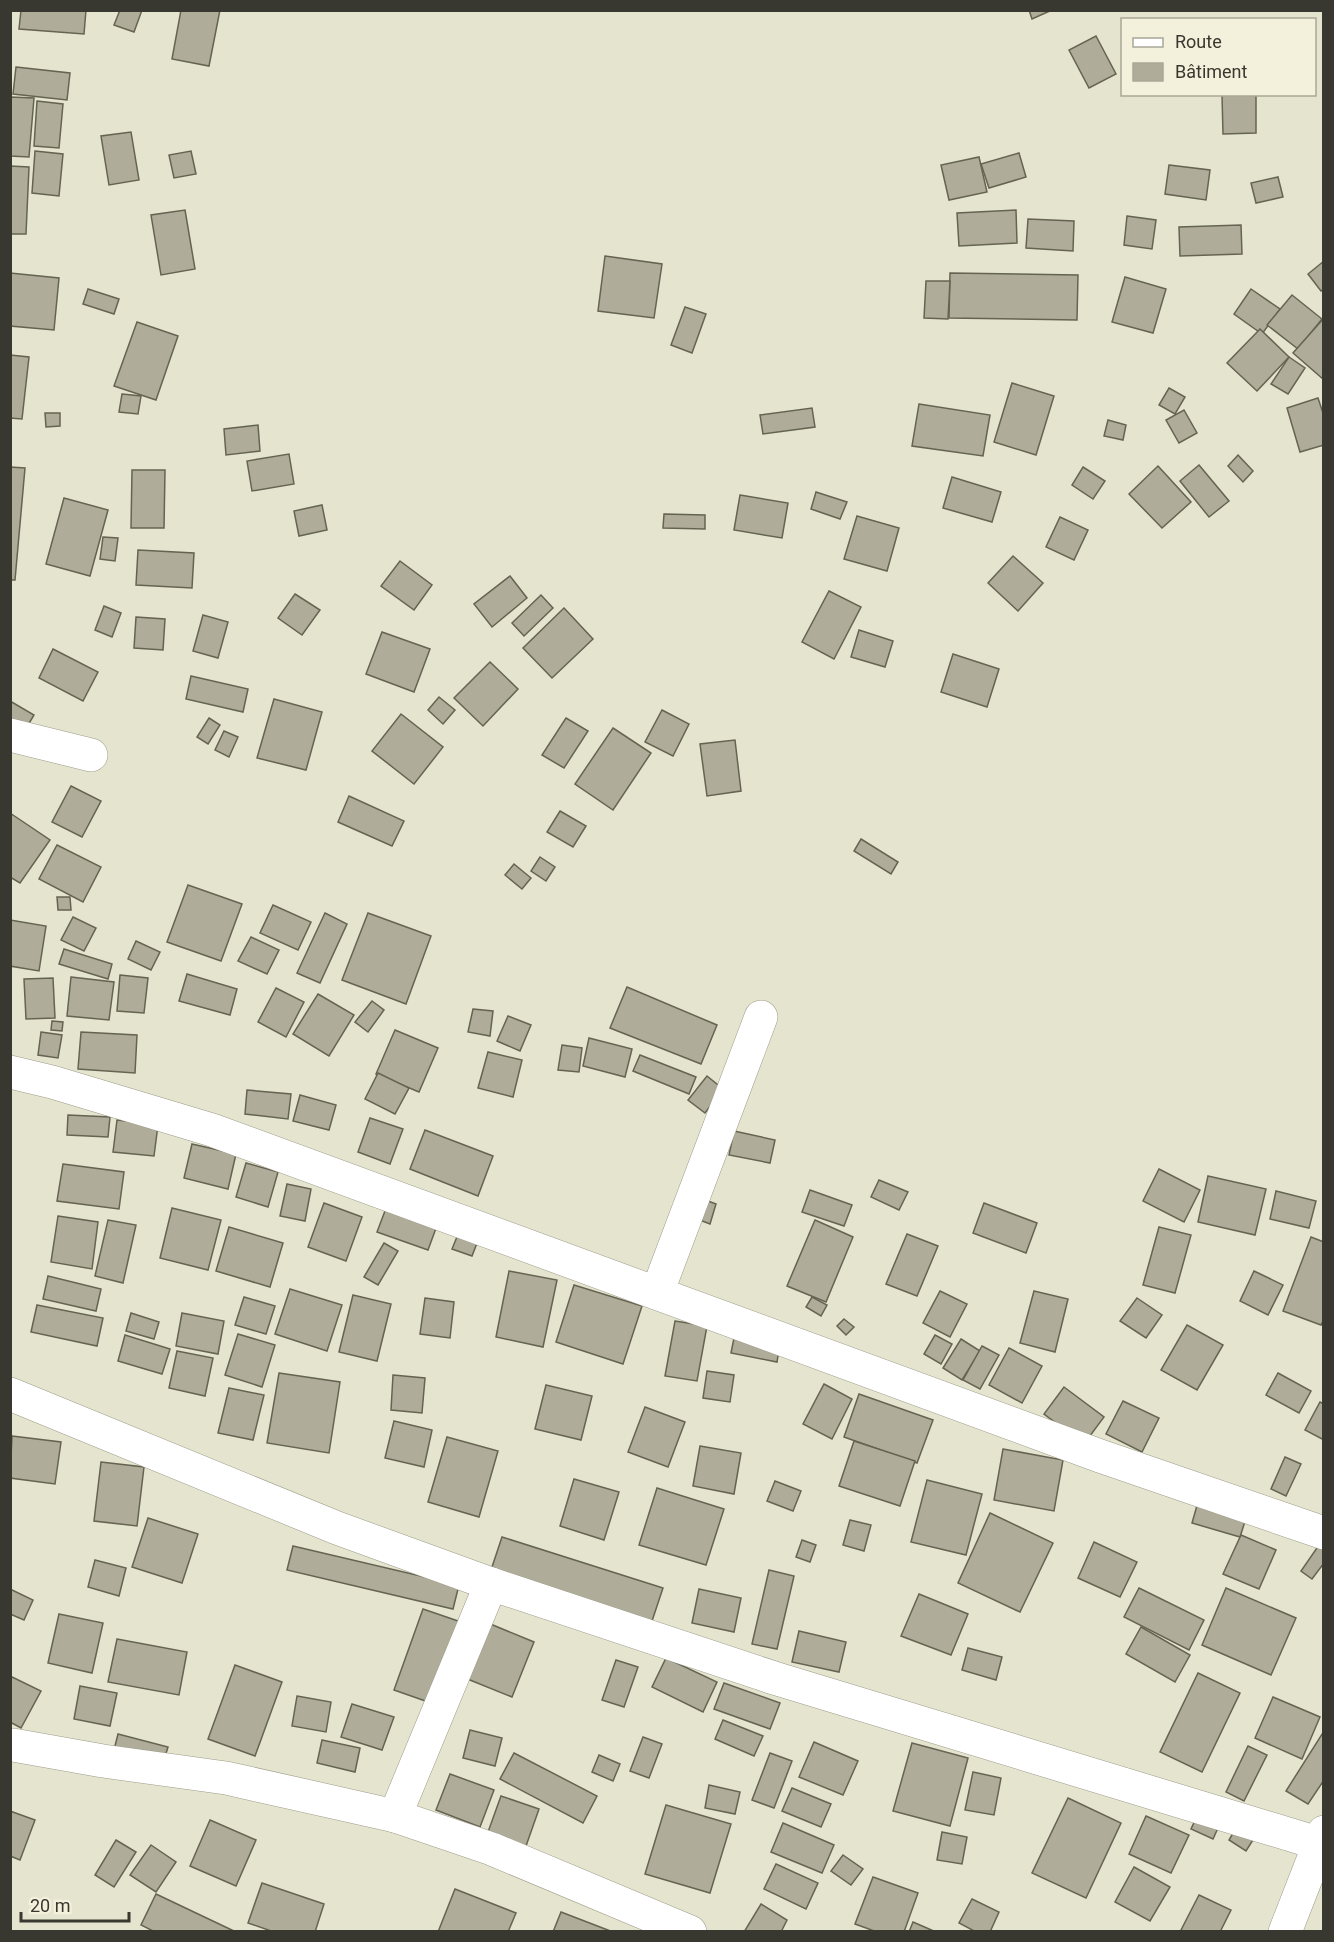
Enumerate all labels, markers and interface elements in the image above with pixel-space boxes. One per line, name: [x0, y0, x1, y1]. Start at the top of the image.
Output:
legend: [1121, 18, 1316, 96]
text: Route: [1175, 31, 1222, 52]
text: Bâtiment: [1175, 61, 1248, 82]
scale bar: [21, 1885, 129, 1923]
text: 20 m: [30, 1895, 70, 1916]

